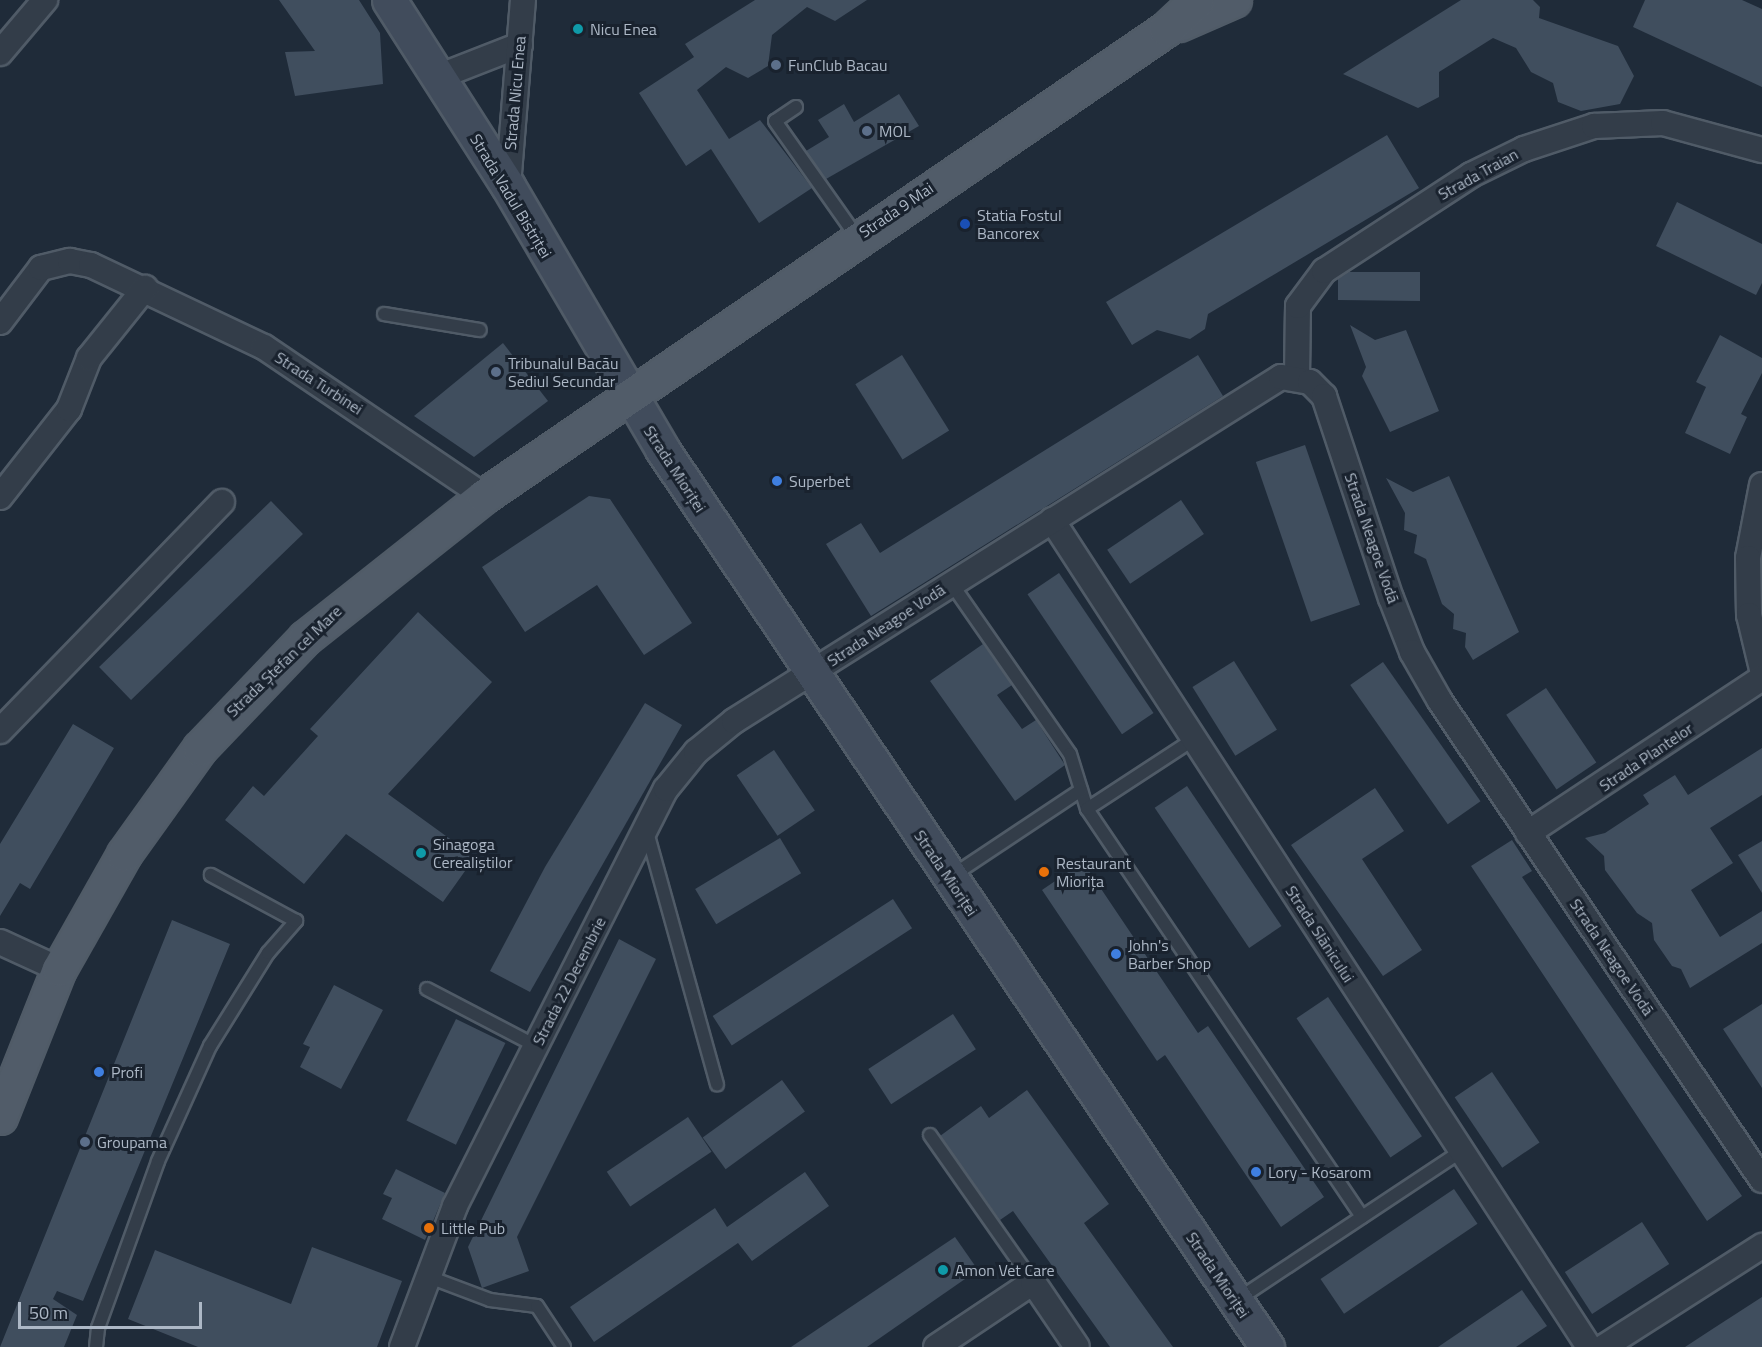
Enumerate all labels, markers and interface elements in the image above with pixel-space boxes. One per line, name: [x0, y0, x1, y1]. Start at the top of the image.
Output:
place label: Nicu Enea: [590, 19, 657, 39]
marker: Nicu Enea: [571, 22, 585, 36]
street label: Strada Nicu Enea: [500, 35, 530, 151]
place label: FunClub Bacau: [788, 55, 887, 75]
marker: FunClub Bacau: [769, 58, 783, 72]
place label: MOL: [879, 121, 911, 141]
marker: MOL: [860, 124, 874, 138]
street label: Strada Vadul Bistriței: [466, 130, 556, 262]
street label: Strada Traian: [1435, 144, 1521, 204]
street label: Strada 9 Mai: [855, 178, 937, 242]
place label: Statia Fostul Bancorex: [977, 205, 1062, 243]
marker: Statia Fostul Bancorex: [958, 217, 972, 231]
street label: Strada Turbinei: [271, 347, 367, 419]
place label: Tribunalul Bacău Sediul Secundar: [508, 353, 618, 391]
marker: Tribunalul Bacău Sediul Secundar: [489, 365, 503, 379]
street label: Strada Mioriței: [640, 422, 710, 516]
street label: Strada Neagoe Vodă: [1341, 470, 1403, 606]
place label: Superbet: [789, 471, 850, 491]
marker: Superbet: [770, 474, 784, 488]
street label: Strada Neagoe Vodă: [824, 580, 948, 670]
street label: Strada Ștefan cel Mare: [223, 601, 345, 721]
street label: Strada Plantelor: [1596, 719, 1696, 795]
street label: Strada Mioriței: [910, 826, 982, 920]
place label: Sinagoga Cerealiștilor: [433, 834, 513, 872]
marker: Sinagoga Cerealiștilor: [414, 846, 428, 860]
place label: Restaurant Miorița: [1056, 853, 1131, 891]
marker: Restaurant Miorița: [1037, 865, 1051, 879]
street label: Strada Slănicului: [1282, 882, 1358, 986]
street label: Strada Neagoe Vodă: [1566, 895, 1658, 1019]
street label: Strada 22 Decembrie: [528, 914, 610, 1048]
place label: John's Barber Shop: [1128, 935, 1211, 973]
marker: John's Barber Shop: [1109, 947, 1123, 961]
place label: Profi: [111, 1062, 143, 1082]
marker: Profi: [92, 1065, 106, 1079]
place label: Groupama: [97, 1132, 167, 1152]
marker: Groupama: [78, 1135, 92, 1149]
place label: Lory - Kosarom: [1268, 1162, 1371, 1182]
marker: Lory - Kosarom: [1249, 1165, 1263, 1179]
place label: Little Pub: [441, 1218, 505, 1238]
marker: Little Pub: [422, 1221, 436, 1235]
street label: Strada Mioriței: [1182, 1228, 1254, 1322]
place label: Amon Vet Care: [955, 1260, 1055, 1280]
marker: Amon Vet Care: [936, 1263, 950, 1277]
scale bar: [21, 1290, 206, 1328]
text: 50 m: [29, 1299, 68, 1326]

